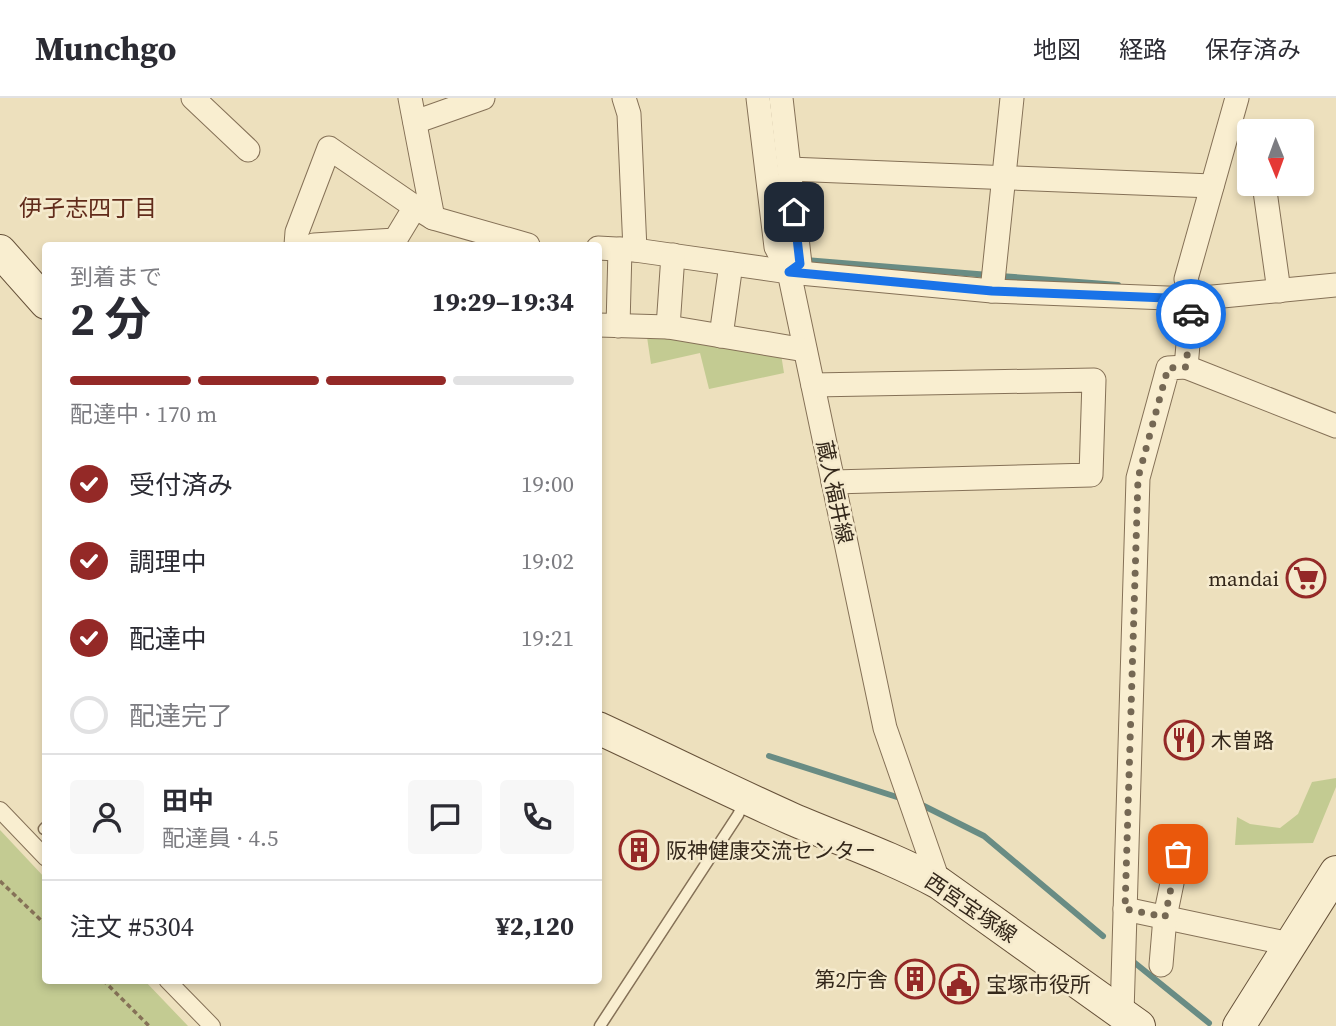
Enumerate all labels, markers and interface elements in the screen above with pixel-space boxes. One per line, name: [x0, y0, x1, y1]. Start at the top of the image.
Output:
text: Munchgo: [35, 26, 176, 71]
text: 地図: [1033, 33, 1081, 66]
text: 経路: [1119, 33, 1167, 66]
text: 保存済み: [1205, 33, 1301, 66]
north arrow: [1237, 119, 1314, 196]
map controls: [1237, 119, 1314, 196]
pin: [764, 182, 824, 242]
district label: 伊孑志四丁目: [19, 192, 157, 224]
icon: home: [775, 193, 813, 231]
text: 到着まで: [70, 261, 162, 293]
courier: [1156, 279, 1226, 349]
text: 19:29–19:34: [432, 284, 574, 320]
text: 2 分: [70, 287, 151, 350]
icon: car: [1172, 295, 1210, 333]
text: 配達中 · 170 m: [70, 398, 217, 430]
street label: 蔵人福井線: [810, 438, 860, 546]
icon: check: [70, 465, 108, 503]
text: 受付済み: [129, 467, 233, 503]
text: 19:00: [521, 468, 574, 500]
icon: check: [70, 542, 108, 580]
text: 調理中: [129, 544, 207, 580]
text: 19:02: [521, 545, 574, 577]
supermarket icon: mandai: [1285, 557, 1327, 599]
place label: mandai: [1208, 564, 1279, 593]
icon: check: [70, 619, 108, 657]
text: 配達中: [129, 621, 207, 657]
text: 19:21: [521, 622, 574, 654]
text: 配達完了: [129, 698, 233, 734]
restaurant icon: 木曽路: [1163, 719, 1205, 761]
place label: 木曽路: [1211, 726, 1274, 755]
button: person: [70, 780, 144, 854]
button: chat: [408, 780, 482, 854]
button: phone: [500, 780, 574, 854]
text: 田中: [162, 783, 214, 819]
text: 配達員 · 4.5: [162, 822, 279, 854]
pin: [1148, 824, 1208, 884]
building icon: 阪神健康交流センター: [618, 829, 660, 871]
icon: bag: [1159, 835, 1197, 873]
place label: 阪神健康交流センター: [666, 836, 876, 865]
street label: 西宮宝塚線: [919, 867, 1023, 949]
text: ¥2,120: [496, 908, 574, 944]
text: 注文 #5304: [70, 909, 194, 945]
building icon: 第2庁舎: [894, 958, 936, 1000]
public building icon: 宝塚市役所: [938, 963, 980, 1005]
place label: 第2庁舎: [815, 965, 888, 994]
place label: 宝塚市役所: [986, 970, 1091, 999]

